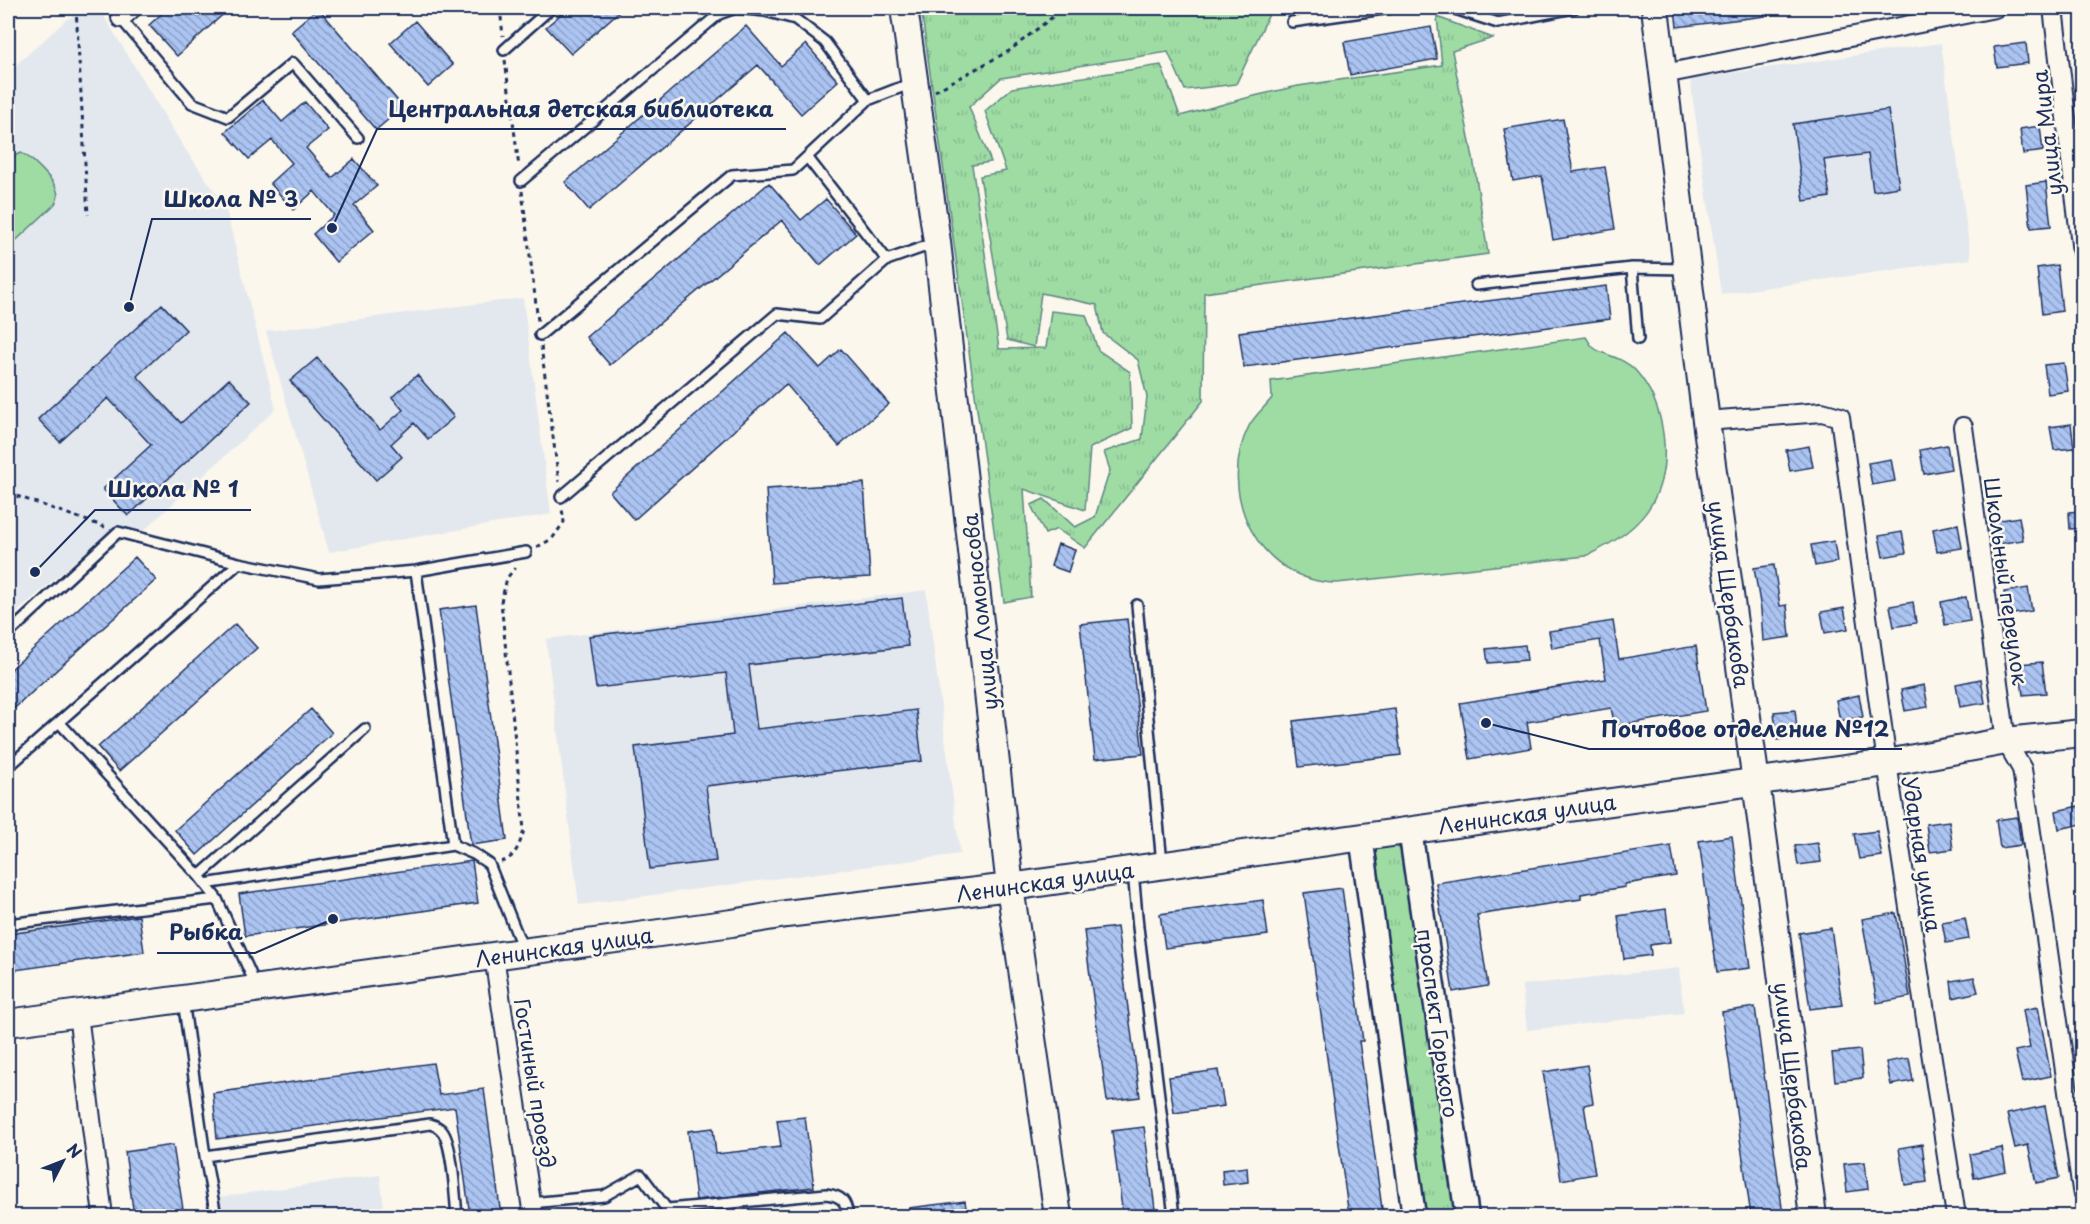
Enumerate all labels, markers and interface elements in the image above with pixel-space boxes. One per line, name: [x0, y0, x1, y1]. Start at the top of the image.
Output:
street label: улица Мира: [2022, 68, 2070, 198]
callout: Центральная детская библиотека: [377, 89, 786, 129]
text: Центральная детская библиотека: [388, 91, 774, 124]
callout: Школа № 3: [152, 179, 311, 219]
text: Школа № 3: [164, 181, 298, 214]
callout: Школа № 1: [95, 470, 251, 510]
text: Школа № 1: [108, 471, 238, 504]
street label: Школьный переулок: [1977, 475, 2037, 687]
street label: улица Щербакова: [1701, 498, 1759, 690]
street label: улица Ломоносова: [953, 512, 1005, 712]
callout: Почтовое отделение №12: [1589, 709, 1902, 749]
text: Почтовое отделение №12: [1601, 711, 1889, 744]
street label: Ударная улица: [1895, 774, 1951, 935]
street label: Ленинская улица: [1436, 785, 1619, 841]
street label: Ленинская улица: [954, 853, 1137, 909]
callout: Рыбка: [157, 913, 255, 953]
text: Рыбка: [169, 914, 243, 947]
street label: Ленинская улица: [473, 918, 656, 974]
street label: проспект Горького: [1410, 926, 1468, 1120]
street label: улица Щербакова: [1767, 980, 1821, 1172]
street label: Гостиный проезд: [507, 996, 565, 1170]
north arrow: [33, 1131, 93, 1191]
text: N: [62, 1138, 88, 1163]

